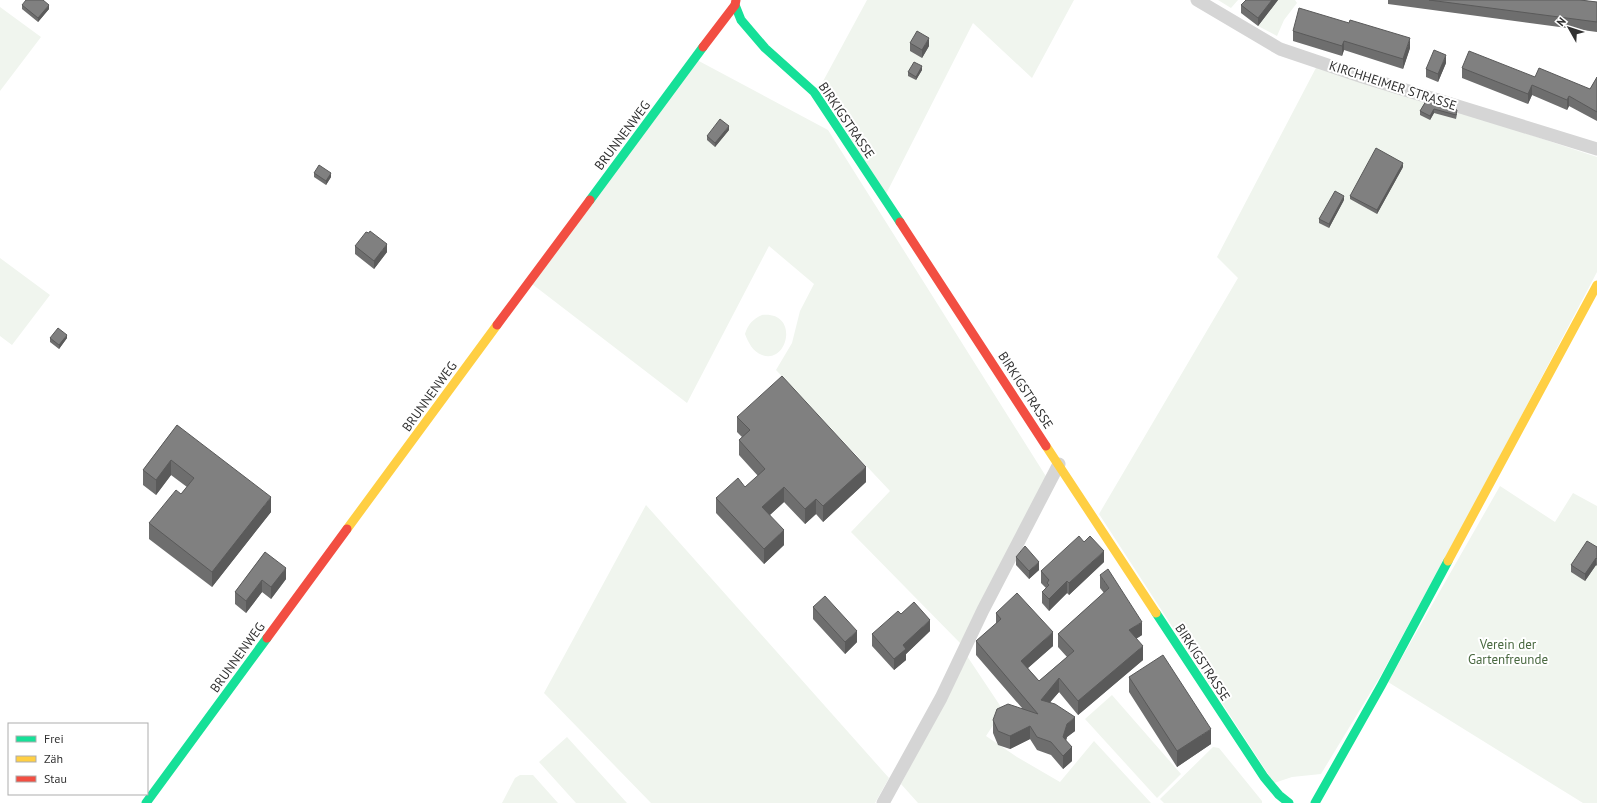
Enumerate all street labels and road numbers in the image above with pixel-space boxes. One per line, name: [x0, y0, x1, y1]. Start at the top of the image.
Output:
street label: KIRCHHEIMER STRASSE: [1327, 57, 1459, 114]
street label: BIRKIGSTRASSE: [815, 79, 878, 162]
street label: BRUNNENWEG: [591, 97, 654, 173]
street label: BIRKIGSTRASSE: [994, 348, 1057, 432]
street label: BRUNNENWEG: [398, 358, 461, 435]
street label: BRUNNENWEG: [206, 619, 269, 696]
street label: BIRKIGSTRASSE: [1171, 620, 1234, 704]

